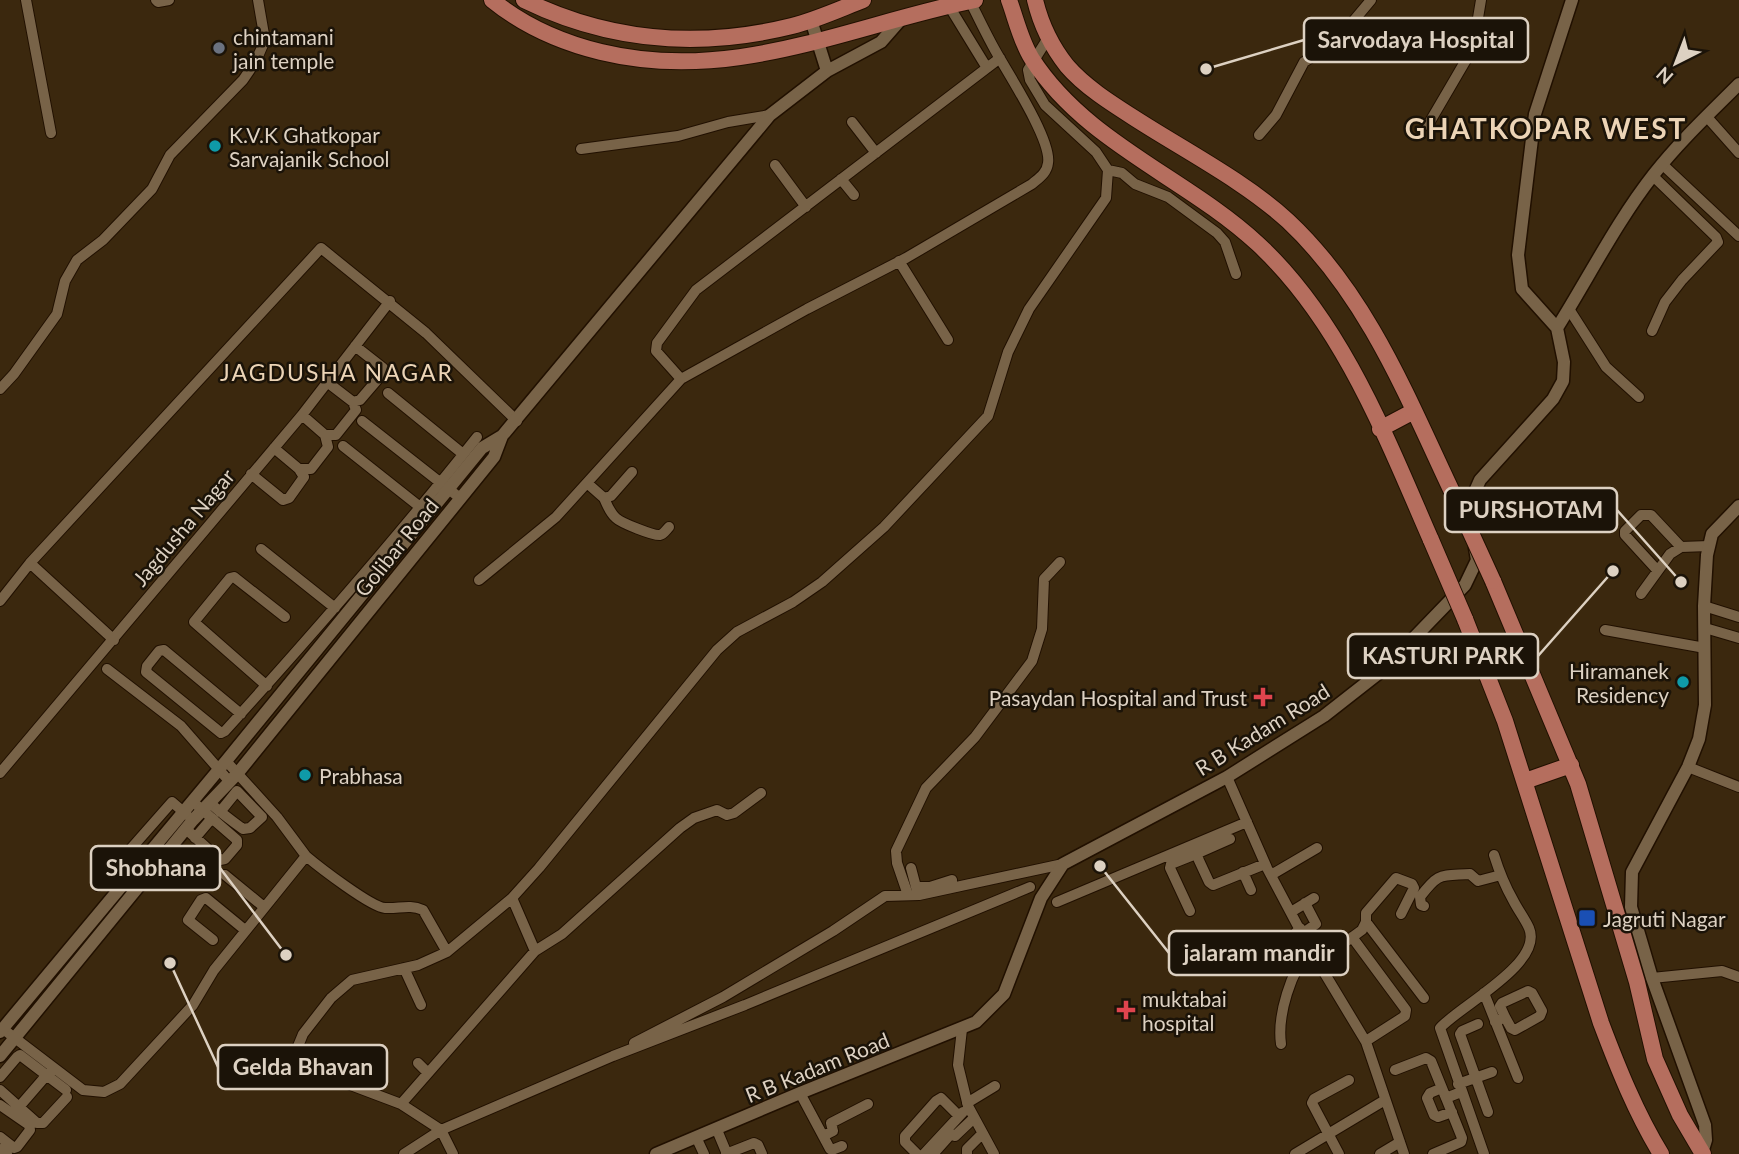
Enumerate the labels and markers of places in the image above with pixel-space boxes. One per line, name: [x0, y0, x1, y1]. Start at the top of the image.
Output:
callout: Sarvodaya Hospital: [1304, 18, 1528, 62]
place label: chintamani jain temple: [232, 24, 334, 73]
marker: chintamani jain temple: [211, 40, 227, 56]
place label: K.V.K Ghatkopar Sarvajanik School: [229, 122, 390, 171]
marker: K.V.K Ghatkopar Sarvajanik School: [207, 138, 223, 154]
callout: PURSHOTAM: [1445, 488, 1617, 532]
callout: KASTURI PARK: [1348, 634, 1538, 678]
place label: Hiramanek Residency: [1569, 658, 1669, 707]
marker: Hiramanek Residency: [1675, 674, 1691, 690]
place label: Pasaydan Hospital and Trust: [989, 685, 1247, 710]
marker: Pasaydan Hospital and Trust: [1253, 687, 1273, 707]
place label: Prabhasa: [319, 763, 403, 788]
marker: Prabhasa: [297, 767, 313, 783]
callout: Shobhana: [91, 846, 220, 890]
place label: Jagruti Nagar: [1603, 906, 1726, 931]
marker: Jagruti Nagar: [1577, 908, 1597, 928]
callout: jalaram mandir: [1169, 931, 1348, 975]
place label: muktabai hospital: [1142, 986, 1227, 1035]
marker: muktabai hospital: [1116, 1000, 1136, 1020]
callout: Gelda Bhavan: [218, 1045, 387, 1089]

